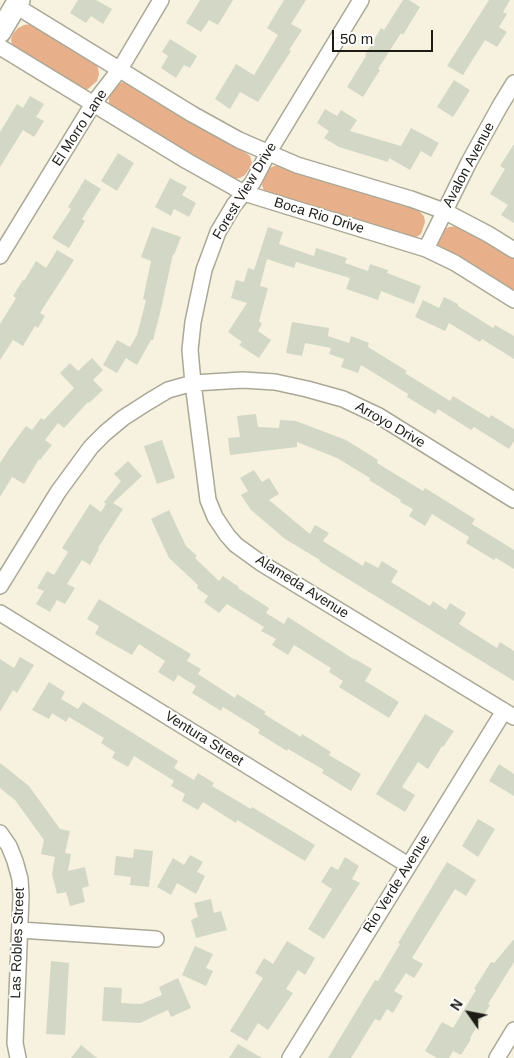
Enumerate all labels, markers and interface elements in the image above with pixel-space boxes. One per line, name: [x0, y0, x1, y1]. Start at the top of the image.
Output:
scale bar: [334, 20, 435, 52]
text: 50 m: [340, 30, 373, 47]
street label: El Morro Lane: [49, 87, 111, 169]
street label: Avalon Avenue: [440, 120, 498, 210]
street label: Forest View Drive: [209, 139, 281, 243]
street label: Boca Rio Drive: [272, 194, 366, 238]
street label: Arroyo Drive: [352, 398, 428, 452]
street label: Alameda Avenue: [252, 552, 352, 622]
street label: Ventura Street: [162, 708, 246, 770]
street label: Rio Verde Avenue: [360, 832, 434, 936]
street label: Las Robles Street: [8, 887, 28, 999]
north arrow: [444, 988, 494, 1038]
text: N: [447, 996, 466, 1013]

